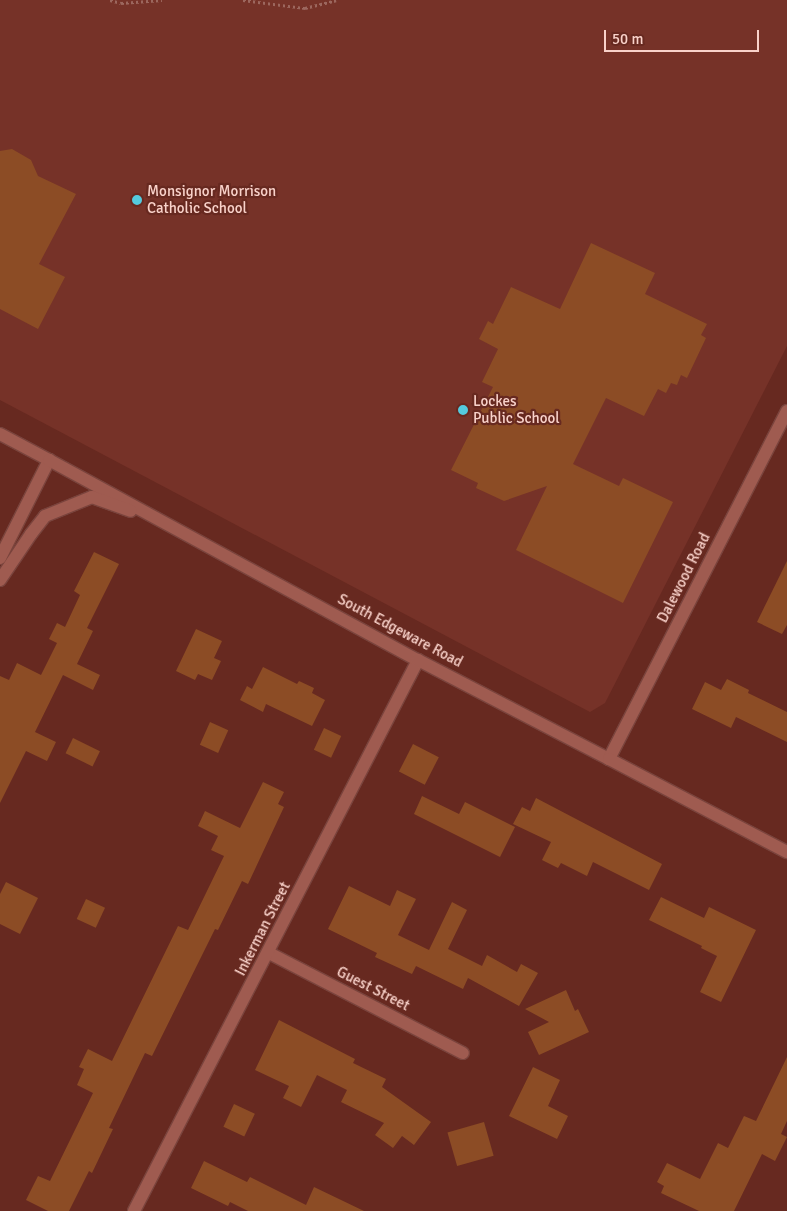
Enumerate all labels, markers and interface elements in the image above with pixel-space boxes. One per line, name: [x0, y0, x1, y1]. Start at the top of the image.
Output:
scale bar: [607, 20, 762, 52]
text: 50 m: [612, 30, 643, 48]
place label: Monsignor Morrison Catholic School: [147, 182, 276, 217]
marker: Monsignor Morrison Catholic School: [131, 194, 143, 206]
place label: Lockes Public School: [473, 392, 560, 427]
marker: Lockes Public School: [457, 404, 469, 416]
street label: Dalewood Road: [654, 530, 714, 626]
street label: South Edgeware Road: [334, 590, 466, 672]
street label: Inkerman Street: [232, 879, 294, 979]
street label: Guest Street: [333, 963, 413, 1015]

